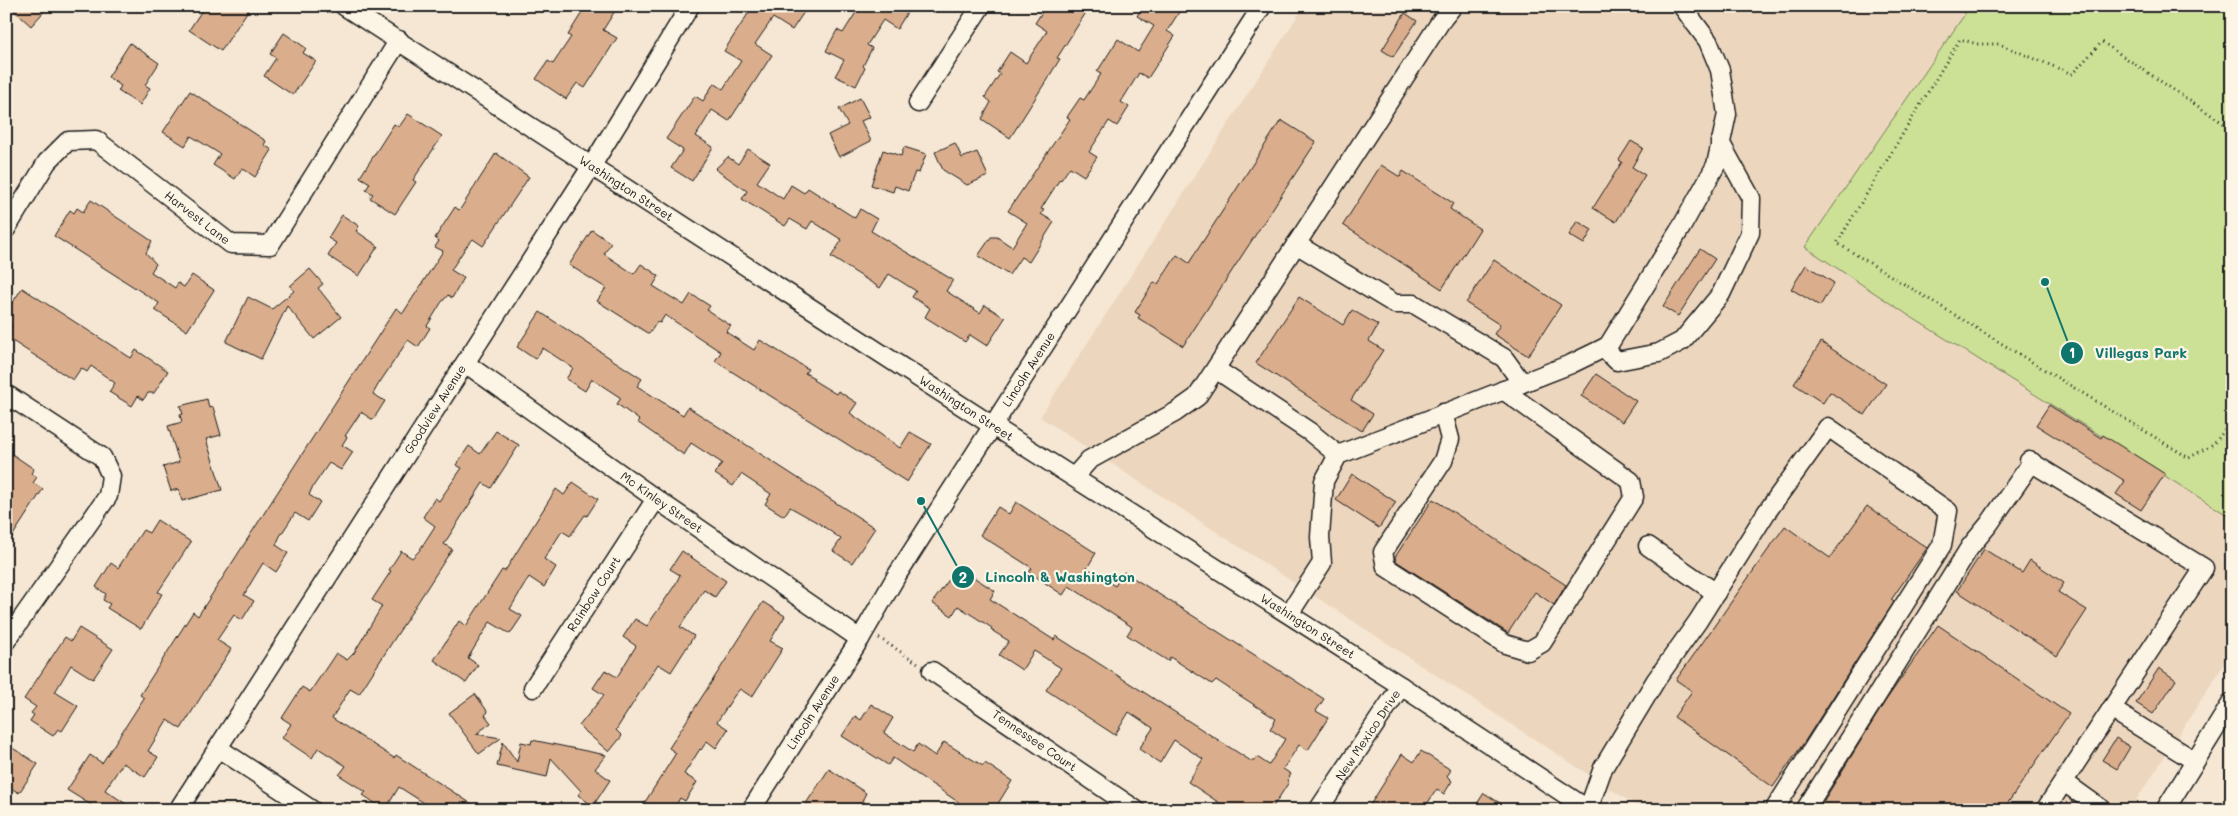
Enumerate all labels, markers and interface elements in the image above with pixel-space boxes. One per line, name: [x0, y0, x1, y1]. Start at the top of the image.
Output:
street label: Washington Street: [576, 151, 677, 224]
street label: Harvest Lane: [162, 187, 234, 248]
street label: Lincoln Avenue: [998, 328, 1058, 409]
callout: Villegas Park: [2060, 338, 2197, 367]
text: 1: [2069, 342, 2075, 362]
text: Villegas Park: [2095, 343, 2187, 362]
street label: Goodview Avenue: [400, 361, 469, 457]
street label: Washington Street: [916, 371, 1017, 444]
street label: Mc Kinley Street: [618, 467, 706, 536]
street label: Rainbow Court: [563, 553, 624, 634]
callout: Lincoln & Washington: [950, 563, 1145, 592]
text: 2: [959, 567, 967, 587]
text: Lincoln & Washington: [985, 567, 1135, 586]
street label: Washington Street: [1258, 590, 1358, 662]
street label: Lincoln Avenue: [783, 671, 842, 752]
street label: New Mexico Drive: [1331, 686, 1403, 783]
street label: Tennessee Court: [990, 706, 1080, 774]

